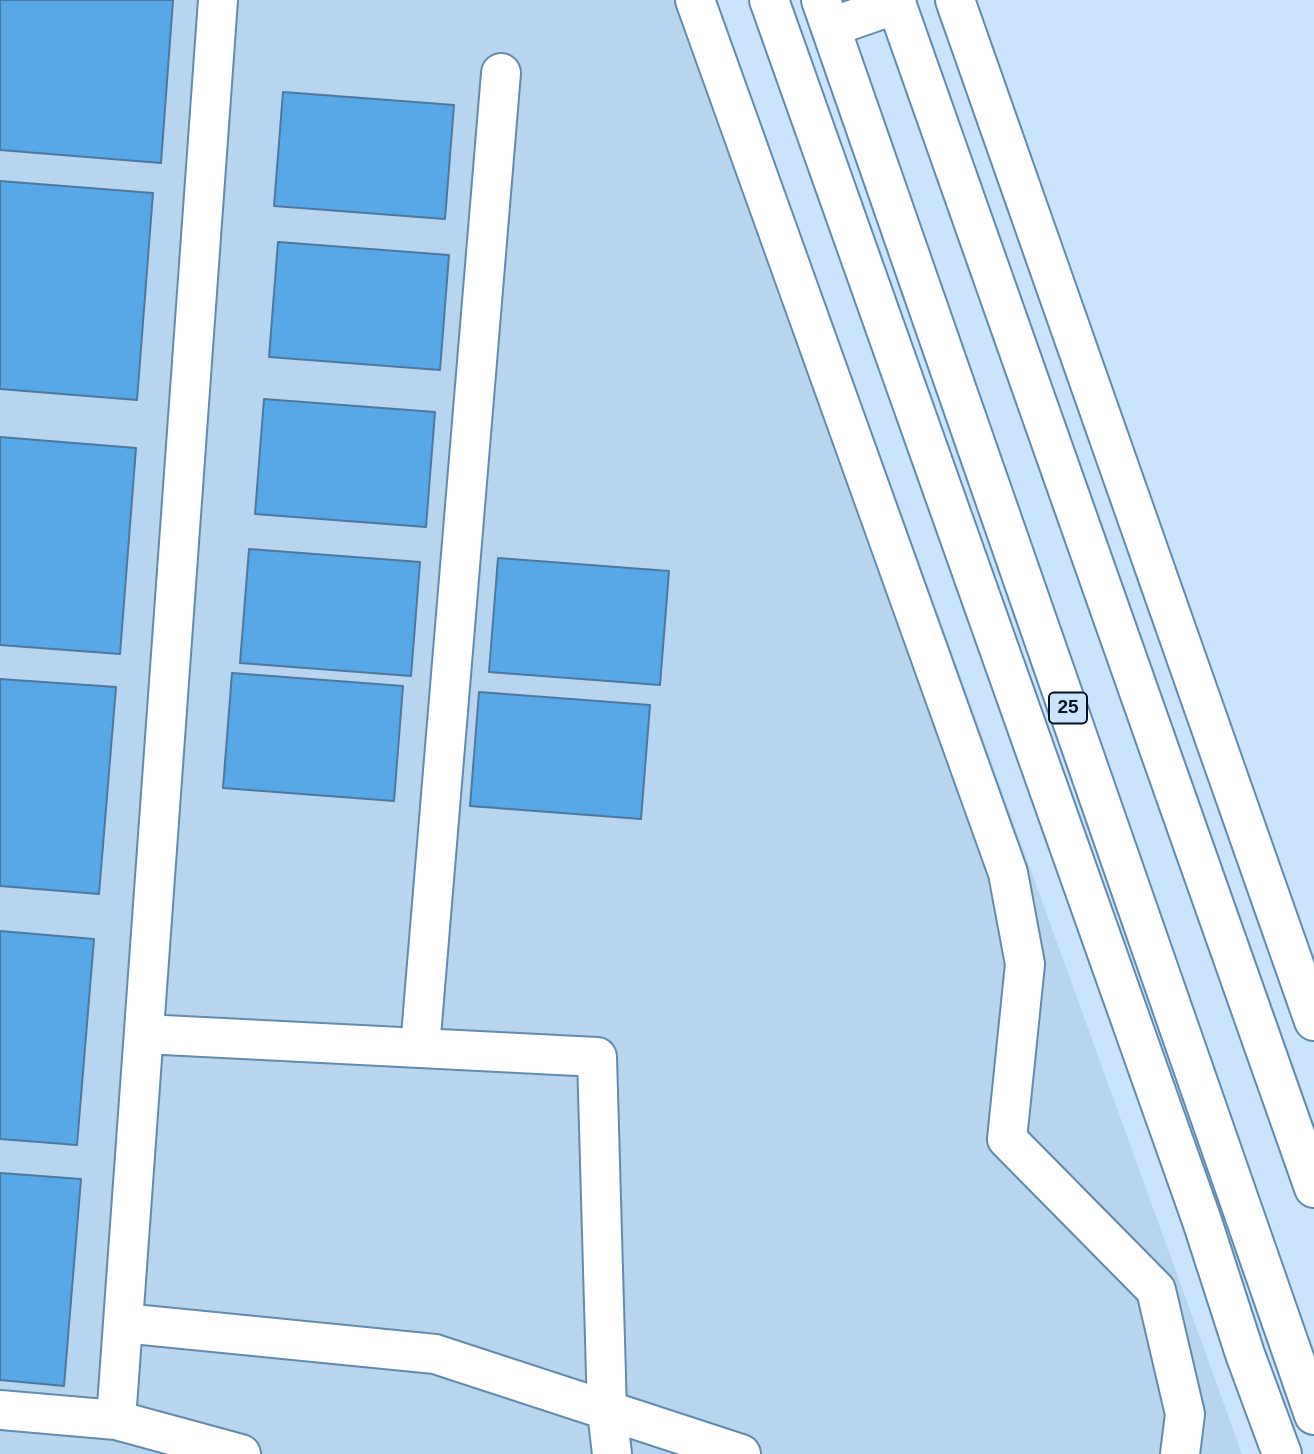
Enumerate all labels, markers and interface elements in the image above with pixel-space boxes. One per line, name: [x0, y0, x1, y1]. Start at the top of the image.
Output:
road number: 25: [1049, 692, 1087, 723]

